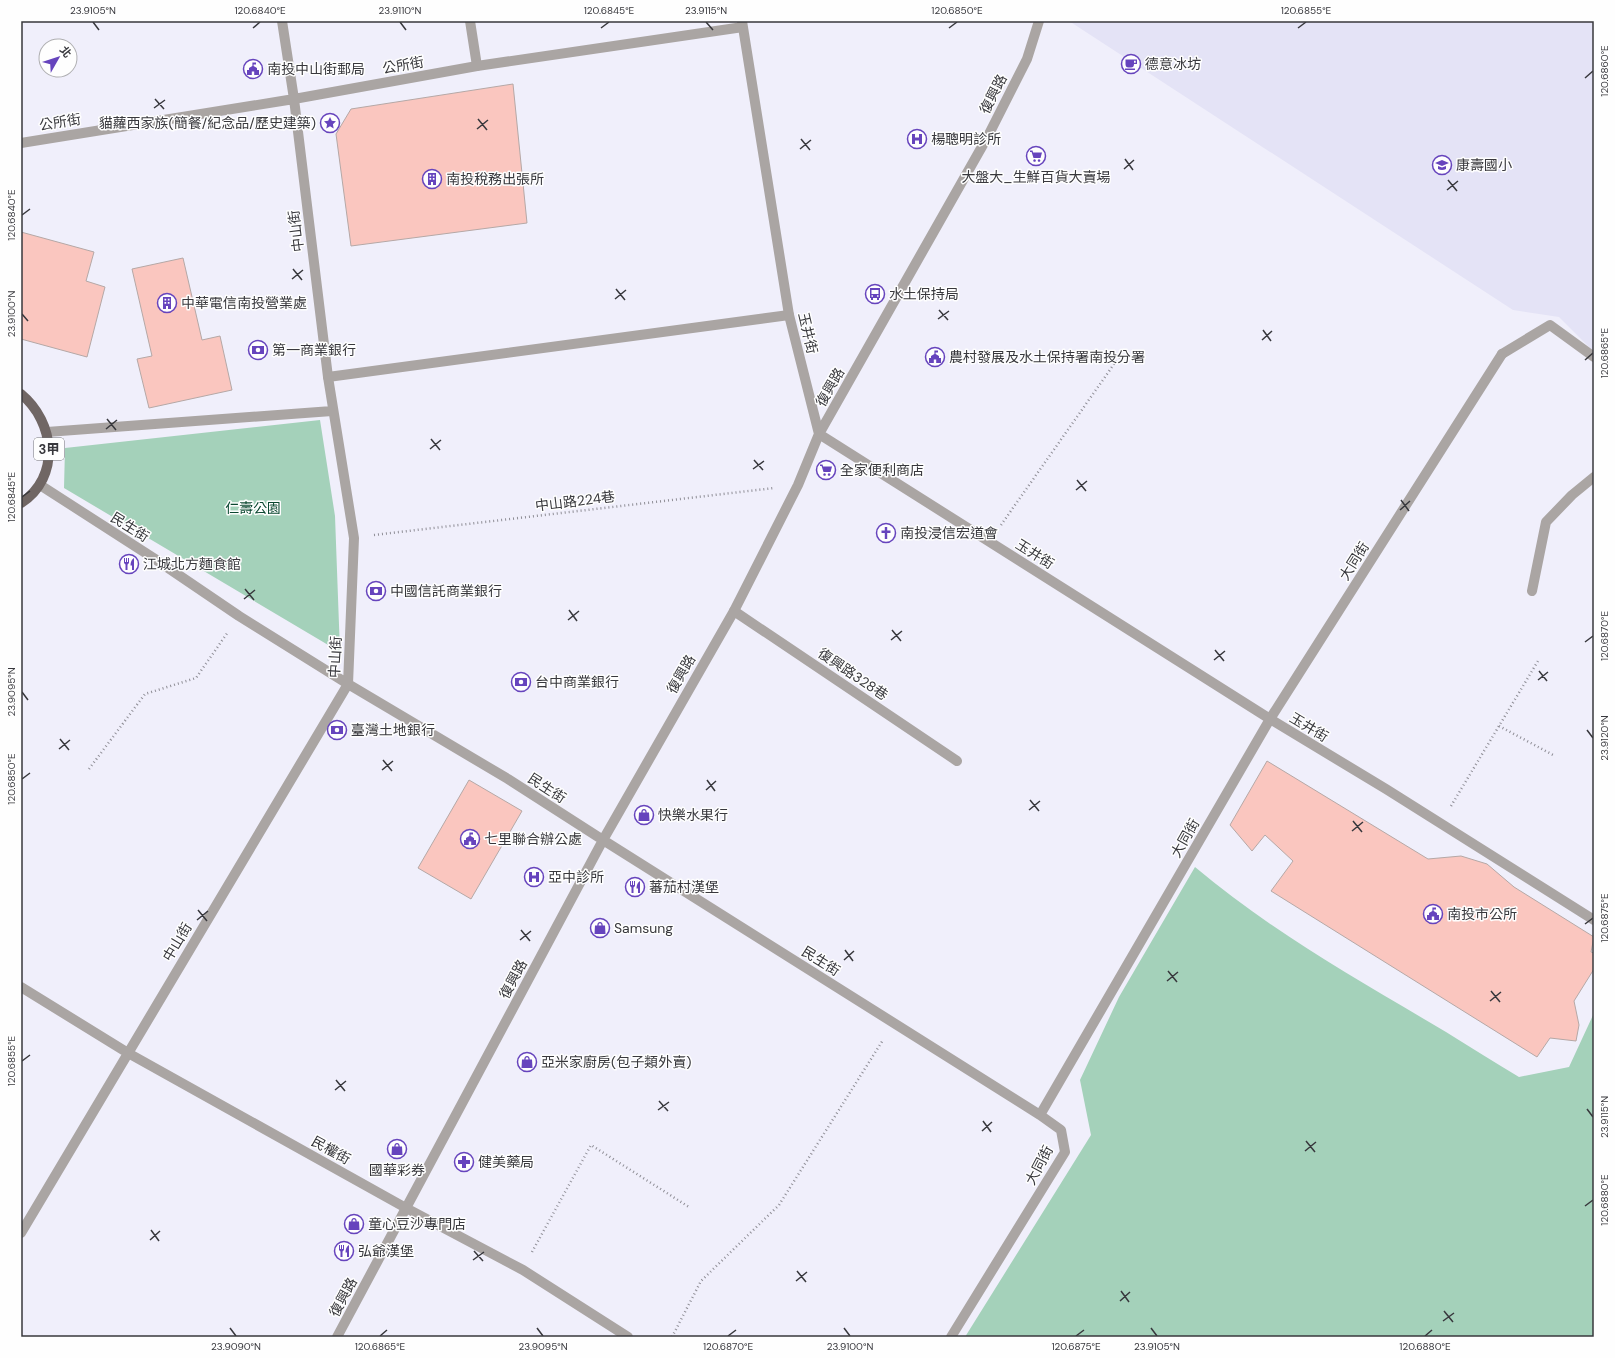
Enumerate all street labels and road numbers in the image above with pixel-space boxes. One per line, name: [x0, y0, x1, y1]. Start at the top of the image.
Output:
street label: 公所街: [381, 52, 425, 78]
street label: 復興路: [975, 71, 1011, 117]
street label: 公所街: [38, 110, 82, 134]
street label: 中山街: [285, 209, 307, 253]
street label: 玉井街: [795, 311, 821, 355]
street label: 復興路: [812, 364, 848, 410]
road number: 3甲: [34, 438, 64, 460]
street label: 中山路224巷: [534, 487, 616, 515]
street label: 民生街: [107, 508, 153, 546]
street label: 玉井街: [1012, 535, 1058, 573]
street label: 大同街: [1335, 538, 1373, 584]
street label: 中山街: [325, 636, 345, 678]
street label: 復興路328巷: [815, 644, 891, 704]
street label: 復興路: [663, 651, 699, 697]
street label: 玉井街: [1286, 708, 1332, 746]
street label: 民生街: [524, 769, 570, 807]
street label: 大同街: [1167, 815, 1203, 861]
street label: 中山街: [158, 919, 196, 965]
street label: 民生街: [798, 942, 844, 980]
street label: 復興路: [495, 956, 531, 1002]
street label: 民權街: [308, 1132, 354, 1168]
street label: 大同街: [1021, 1142, 1057, 1188]
street label: 復興路: [325, 1274, 361, 1320]

